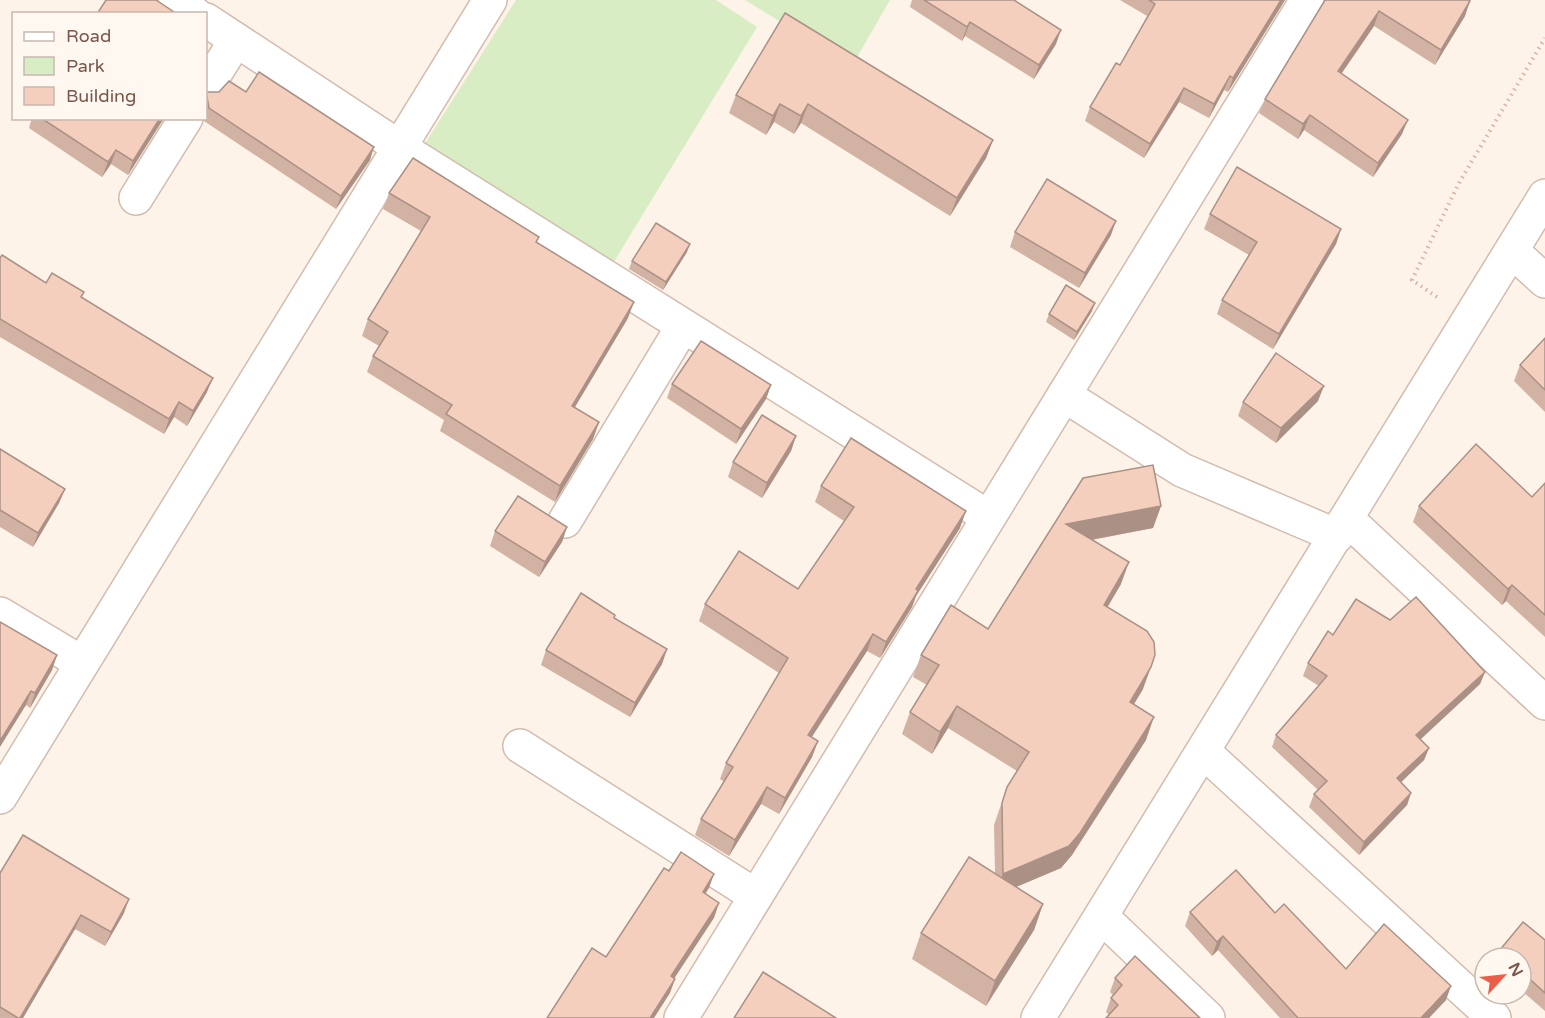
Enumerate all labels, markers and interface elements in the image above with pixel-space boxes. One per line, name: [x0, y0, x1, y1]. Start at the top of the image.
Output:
legend: [12, 12, 207, 120]
text: Road: [66, 25, 111, 47]
text: Park: [66, 55, 105, 77]
text: Building: [66, 85, 136, 107]
north arrow: [1473, 946, 1533, 1006]
text: N: [1504, 959, 1527, 980]

